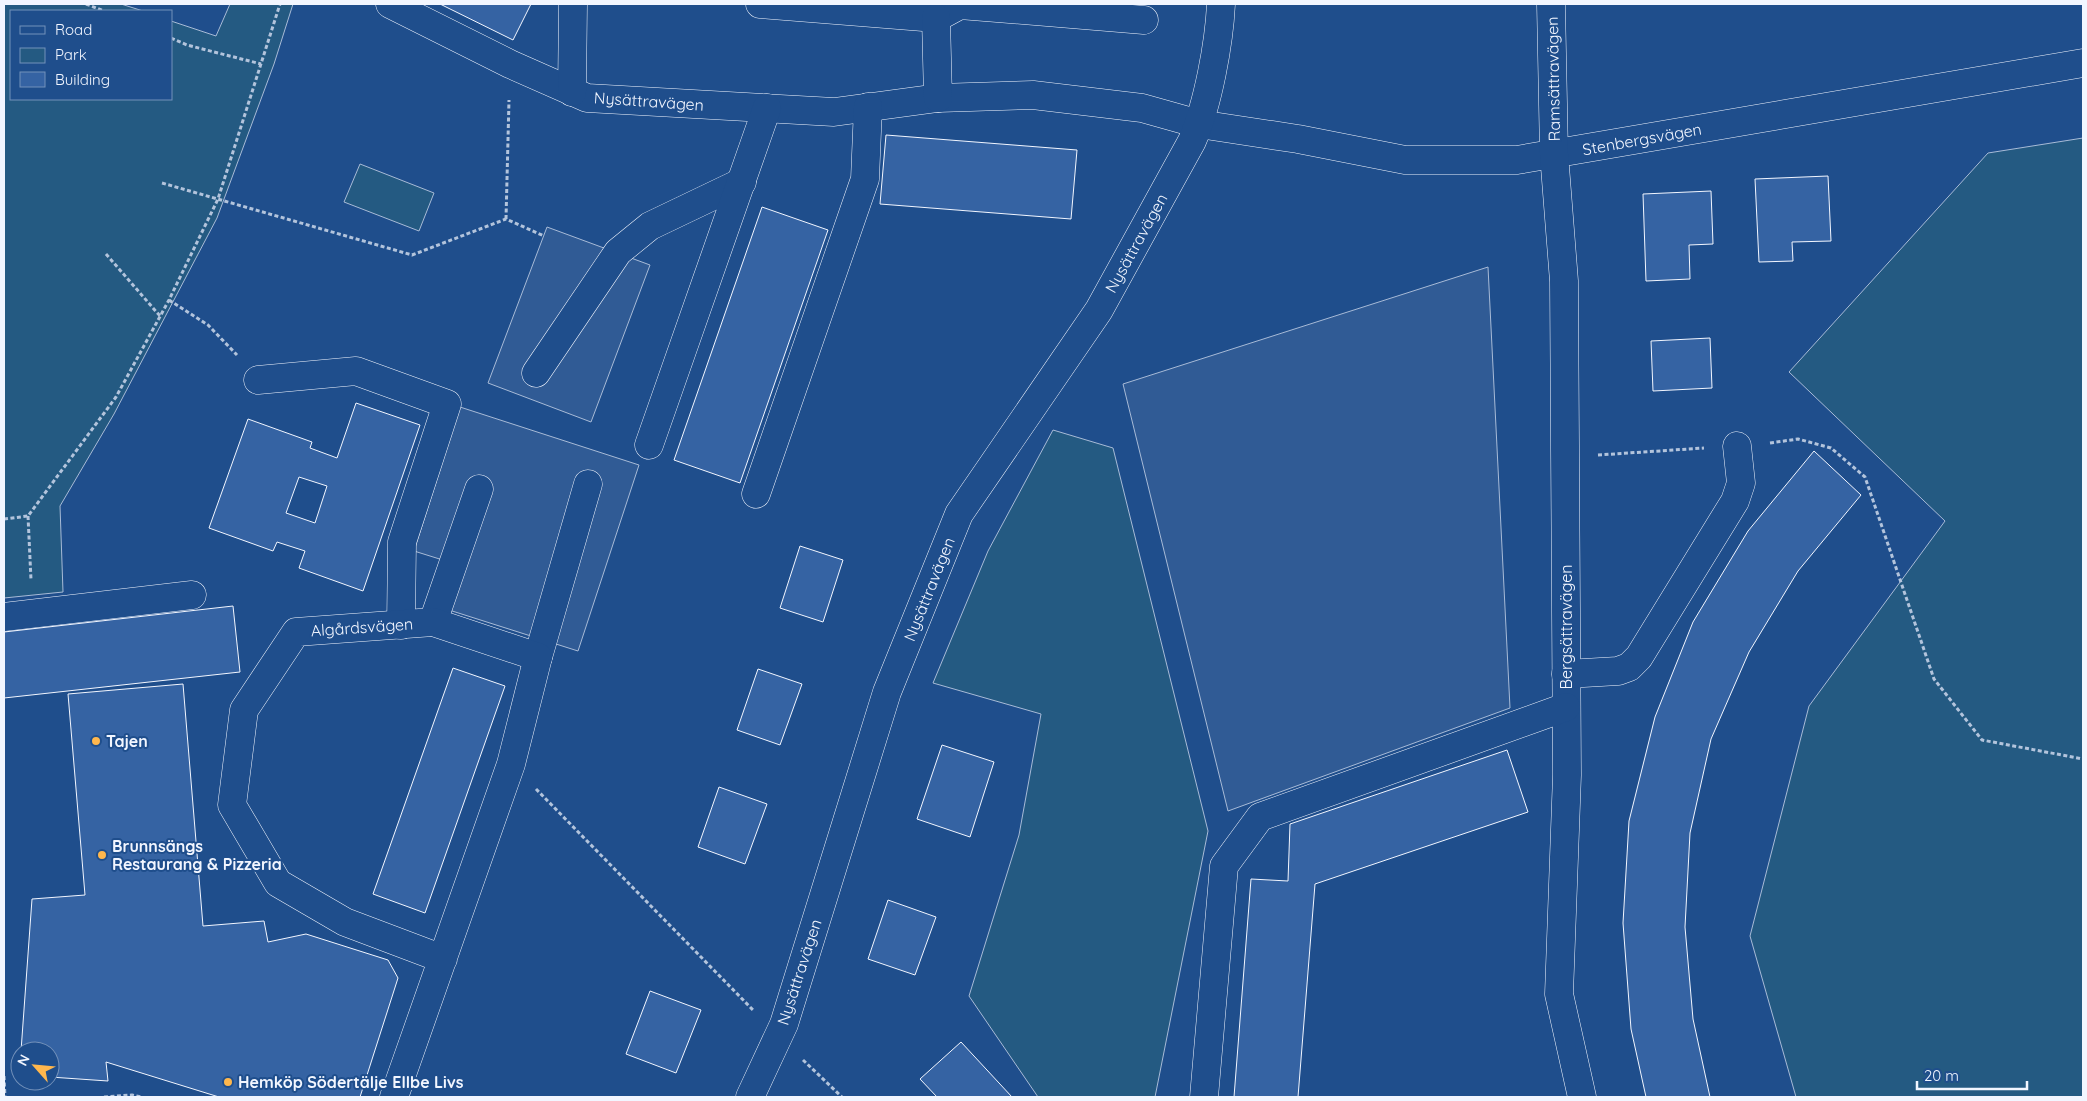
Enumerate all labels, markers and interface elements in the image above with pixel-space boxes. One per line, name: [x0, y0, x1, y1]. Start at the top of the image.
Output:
legend: [10, 10, 172, 100]
street label: Ramsättravägen: [1542, 16, 1564, 142]
text: Road: [55, 20, 92, 39]
text: Park: [55, 45, 87, 64]
text: Building: [55, 70, 110, 89]
street label: Nysättravägen: [593, 87, 705, 115]
street label: Stenbergsvägen: [1581, 119, 1703, 159]
street label: Nysättravägen: [1101, 190, 1171, 296]
street label: Nysättravägen: [899, 534, 959, 644]
street label: Bergsättravägen: [1556, 565, 1576, 689]
street label: Algårdsvägen: [310, 613, 414, 641]
place label: Tajen: [106, 731, 148, 751]
marker: Tajen: [90, 735, 102, 747]
place label: Brunnsängs Restaurang & Pizzeria: [112, 836, 282, 874]
marker: Brunnsängs Restaurang & Pizzeria: [96, 849, 108, 861]
street label: Nysättravägen: [772, 916, 826, 1028]
north arrow: [10, 1041, 60, 1091]
text: N: [13, 1051, 34, 1069]
scale bar: [1917, 1058, 2027, 1090]
text: 20 m: [1924, 1066, 1959, 1085]
place label: Hemköp Södertälje Ellbe Livs: [238, 1072, 464, 1092]
marker: Hemköp Södertälje Ellbe Livs: [222, 1076, 234, 1088]

